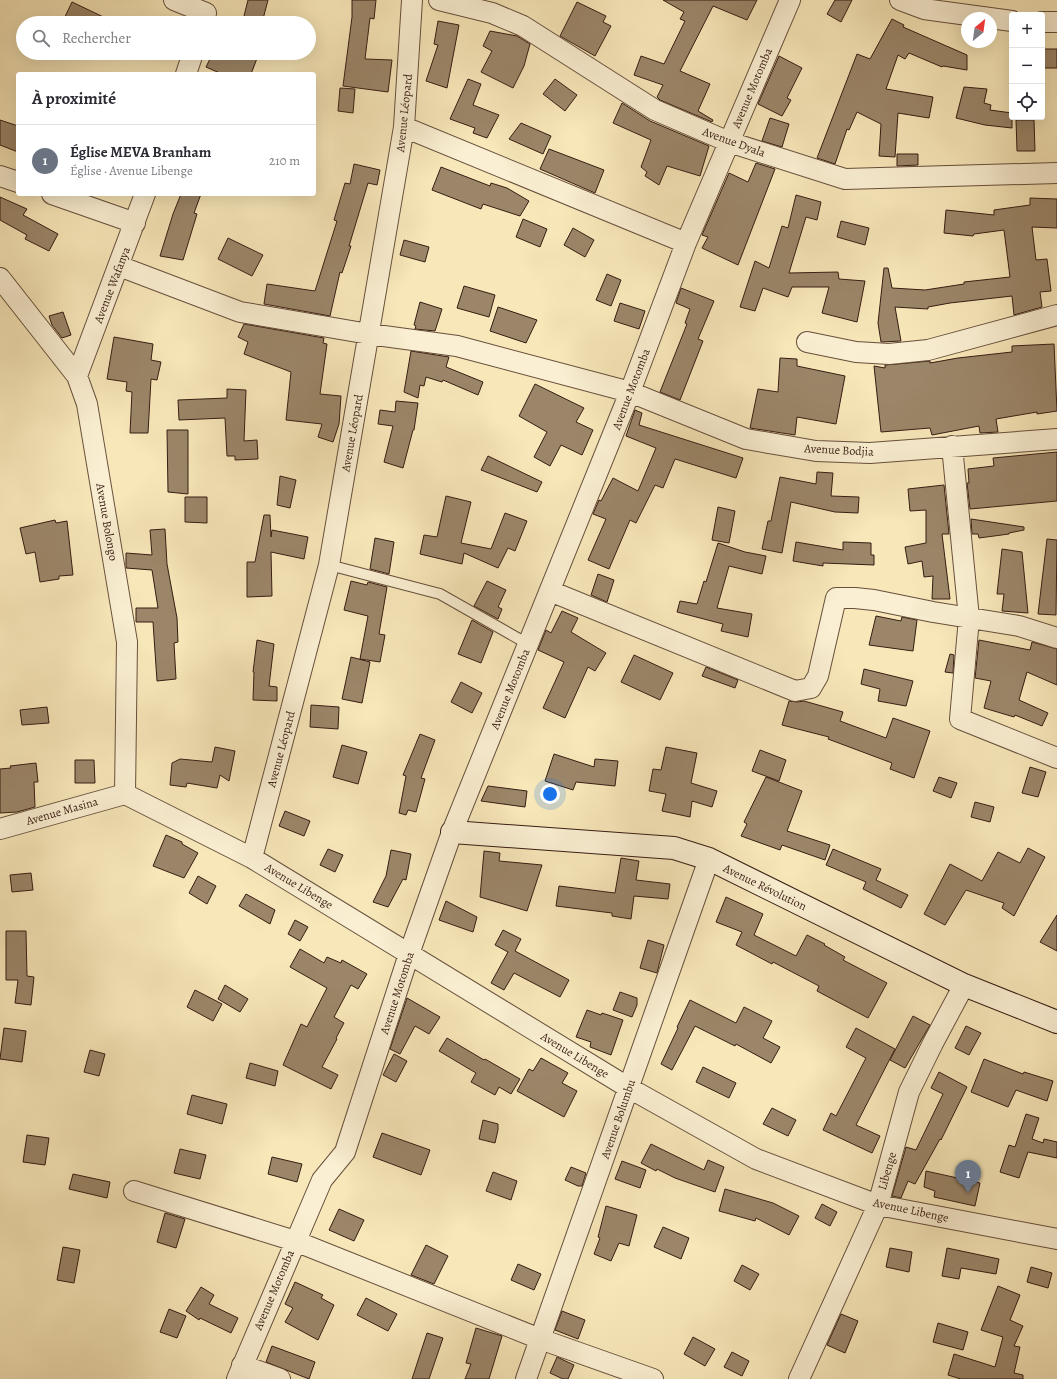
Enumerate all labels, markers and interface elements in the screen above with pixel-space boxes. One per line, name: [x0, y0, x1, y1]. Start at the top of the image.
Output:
north arrow: [961, 12, 997, 48]
map controls: [1009, 12, 1045, 120]
button: +: [1009, 12, 1045, 48]
search box: [16, 16, 316, 60]
icon: search: [30, 27, 52, 49]
text: Rechercher: [62, 28, 131, 48]
street label: Avenue Motomba: [728, 45, 776, 131]
button: −: [1009, 48, 1045, 84]
street label: Avenue Léopard: [392, 73, 416, 154]
button: locate: [1009, 84, 1045, 120]
text: À proximité: [32, 87, 116, 110]
street label: Avenue Dyala: [699, 123, 768, 161]
text: Église MEVA Branham: [70, 142, 211, 162]
text: 1: [43, 152, 47, 169]
text: 210 m: [269, 152, 300, 169]
text: Église · Avenue Libenge: [70, 162, 193, 179]
street label: Avenue Wafanya: [90, 244, 134, 326]
street label: Avenue Motomba: [608, 346, 654, 433]
street label: Avenue Léopard: [337, 392, 367, 474]
street label: Avenue Bodjia: [803, 440, 875, 460]
street label: Avenue Bolongo: [92, 481, 122, 562]
street label: Avenue Motomba: [486, 646, 534, 733]
street label: Avenue Léopard: [263, 709, 299, 790]
your location: [540, 784, 560, 804]
street label: Avenue Masina: [23, 793, 100, 829]
street label: Avenue Libenge: [261, 859, 336, 913]
street label: Avenue Révolution: [720, 859, 810, 914]
street label: Avenue Motomba: [376, 949, 418, 1037]
street label: Avenue Libenge: [537, 1028, 612, 1082]
street label: Avenue Bolumbu: [597, 1077, 639, 1162]
street label: Libenge: [874, 1150, 900, 1192]
pin: 1: [955, 1160, 981, 1193]
street label: Avenue Libenge: [871, 1194, 950, 1226]
street label: Avenue Motomba: [250, 1247, 298, 1333]

